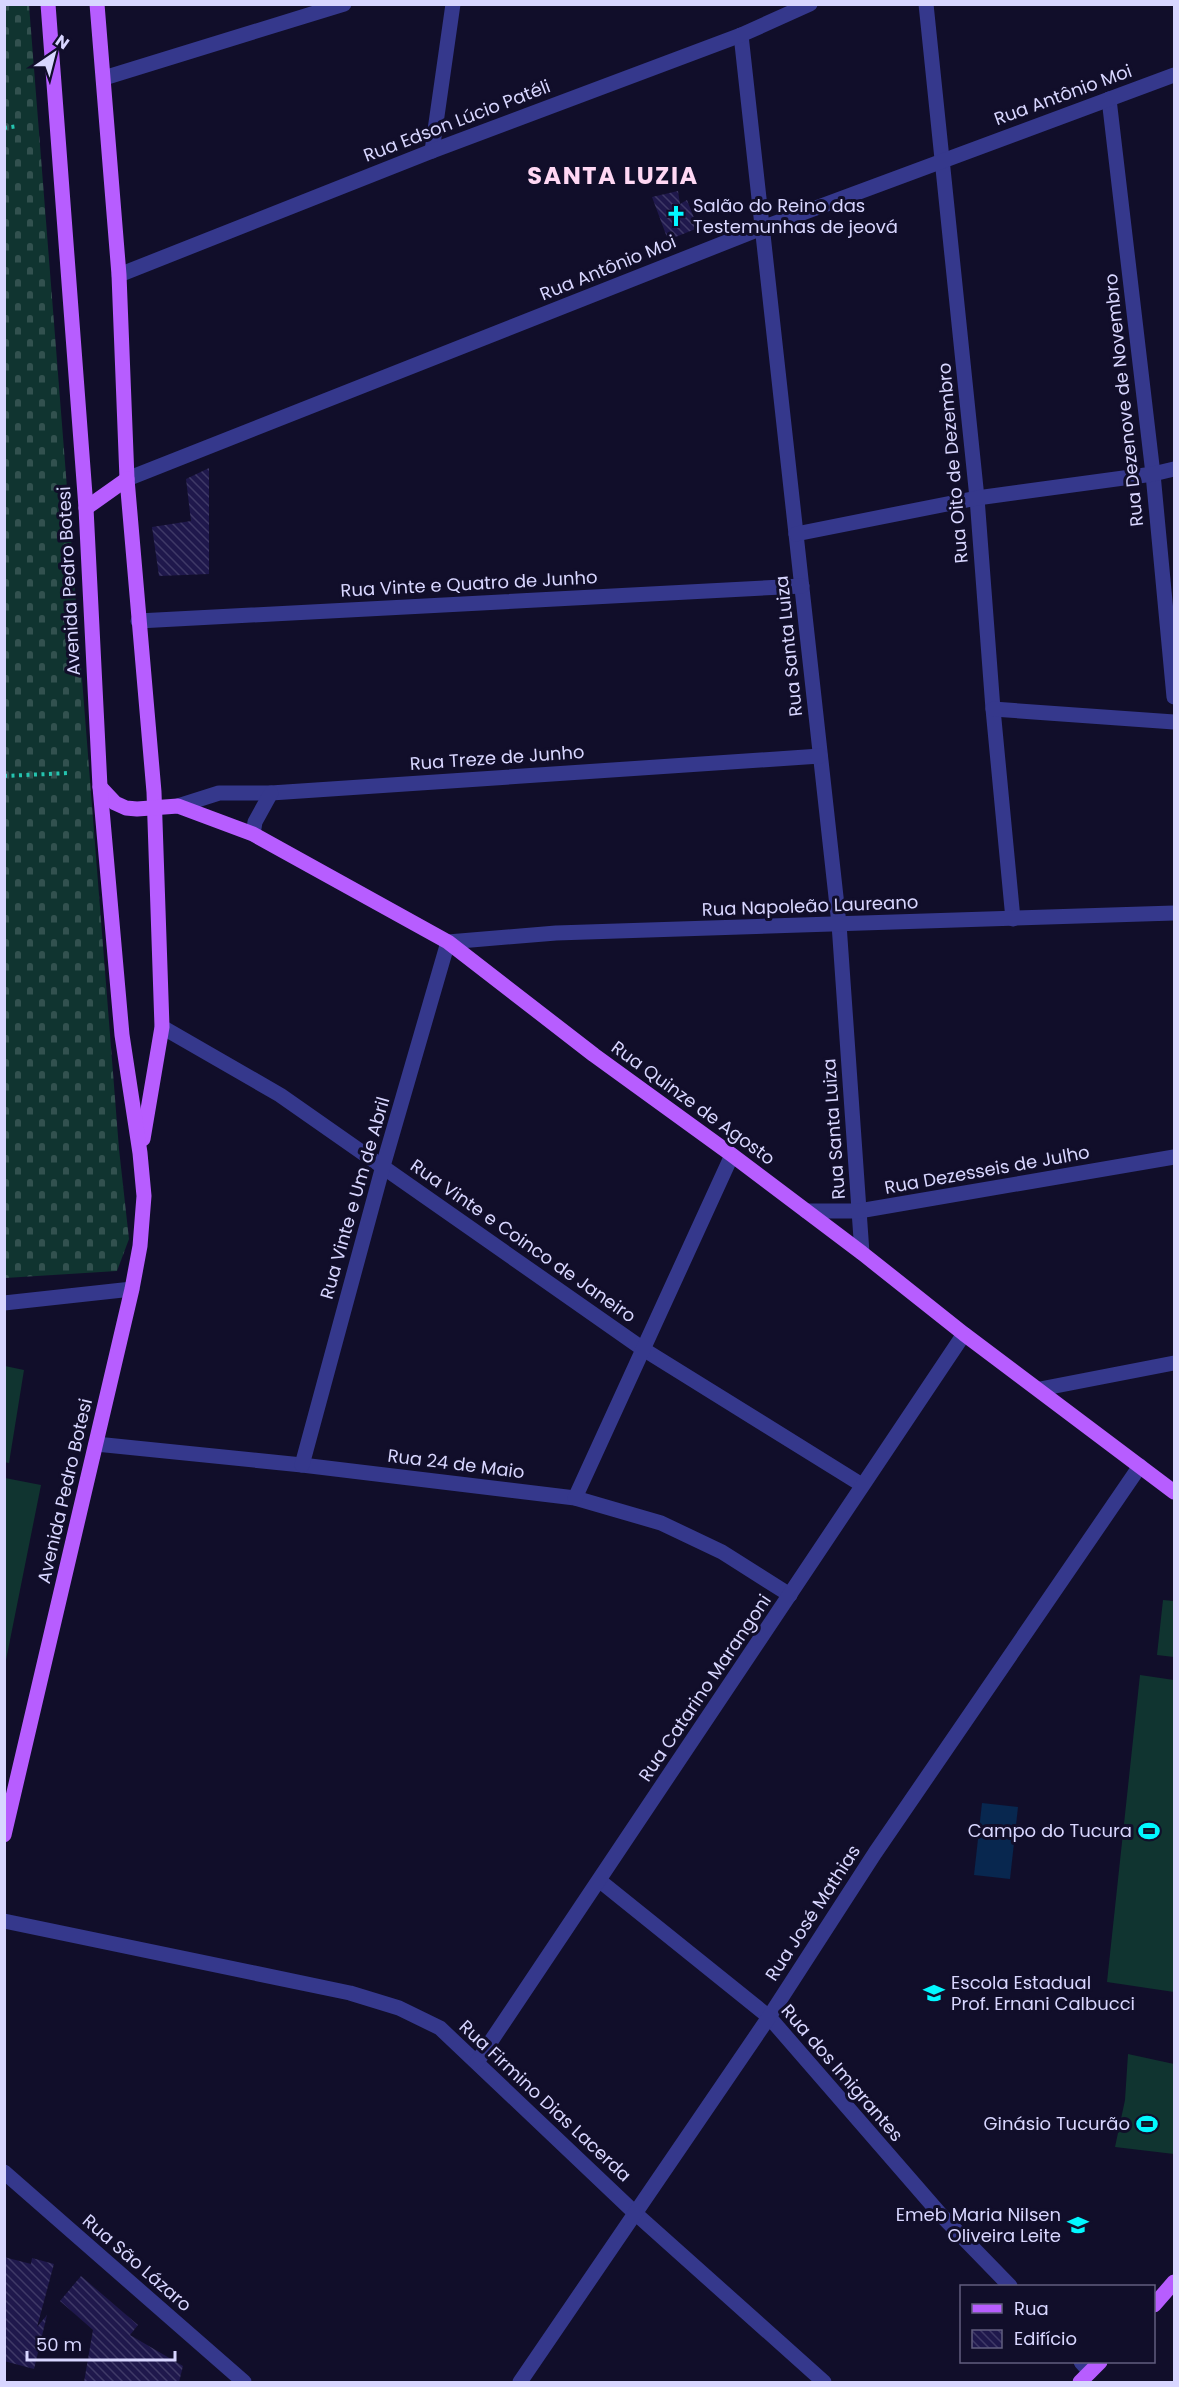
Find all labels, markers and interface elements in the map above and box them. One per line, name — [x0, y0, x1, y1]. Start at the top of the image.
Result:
north arrow — [24, 24, 84, 84]
text: N — [51, 29, 74, 55]
street label: Rua Antônio Moi — [990, 58, 1135, 131]
street label: Rua Edson Lúcio Patéli — [360, 73, 554, 168]
district label: SANTA LUZIA — [527, 159, 699, 192]
place label: Salão do Reino das Testemunhas de jeová — [693, 193, 898, 239]
church icon: Salão do Reino das Testemunhas de jeová — [664, 204, 688, 228]
street label: Rua Antônio Moi — [536, 229, 680, 306]
street label: Rua Dezenove de Novembro — [1098, 272, 1149, 528]
street label: Rua Oito de Dezembro — [931, 362, 974, 564]
street label: Avenida Pedro Botesi — [51, 486, 86, 676]
street label: Rua Vinte e Quatro de Junho — [340, 564, 598, 603]
street label: Rua Santa Luiza — [769, 574, 808, 718]
street label: Rua Treze de Junho — [409, 739, 585, 776]
street label: Rua Napoleão Laureano — [701, 889, 919, 922]
street label: Rua Quinze de Agosto — [606, 1035, 780, 1171]
street label: Rua Santa Luiza — [816, 1058, 851, 1200]
street label: Rua Vinte e Um de Abril — [314, 1094, 395, 1302]
street label: Rua Dezesseis de Julho — [882, 1139, 1091, 1200]
street label: Rua Vinte e Coinco de Janeiro — [406, 1153, 641, 1328]
street label: Avenida Pedro Botesi — [31, 1396, 98, 1586]
street label: Rua 24 de Maio — [386, 1443, 526, 1484]
street label: Rua Catarino Marangoni — [632, 1589, 777, 1786]
place label: Campo do Tucura — [968, 1818, 1132, 1843]
sports icon: Campo do Tucura — [1137, 1819, 1161, 1843]
street label: Rua José Mathias — [759, 1840, 866, 1986]
place label: Escola Estadual Prof. Ernani Calbucci — [951, 1970, 1135, 2016]
school or university icon: Escola Estadual Prof. Ernani Calbucci — [922, 1981, 946, 2005]
street label: Rua dos Imigrantes — [776, 1999, 909, 2147]
street label: Rua Firmino Dias Lacerda — [454, 2014, 637, 2187]
place label: Ginásio Tucurão — [984, 2111, 1130, 2136]
sports icon: Ginásio Tucurão — [1135, 2112, 1159, 2136]
place label: Emeb Maria Nilsen Oliveira Leite — [896, 2202, 1061, 2248]
street label: Rua São Lázaro — [77, 2208, 197, 2317]
school or university icon: Emeb Maria Nilsen Oliveira Leite — [1066, 2213, 1090, 2237]
legend — [960, 2285, 1155, 2363]
text: Rua — [1014, 2296, 1049, 2321]
scale bar — [27, 2324, 176, 2362]
text: Edifício — [1014, 2326, 1077, 2351]
text: 50 m — [36, 2332, 82, 2357]

